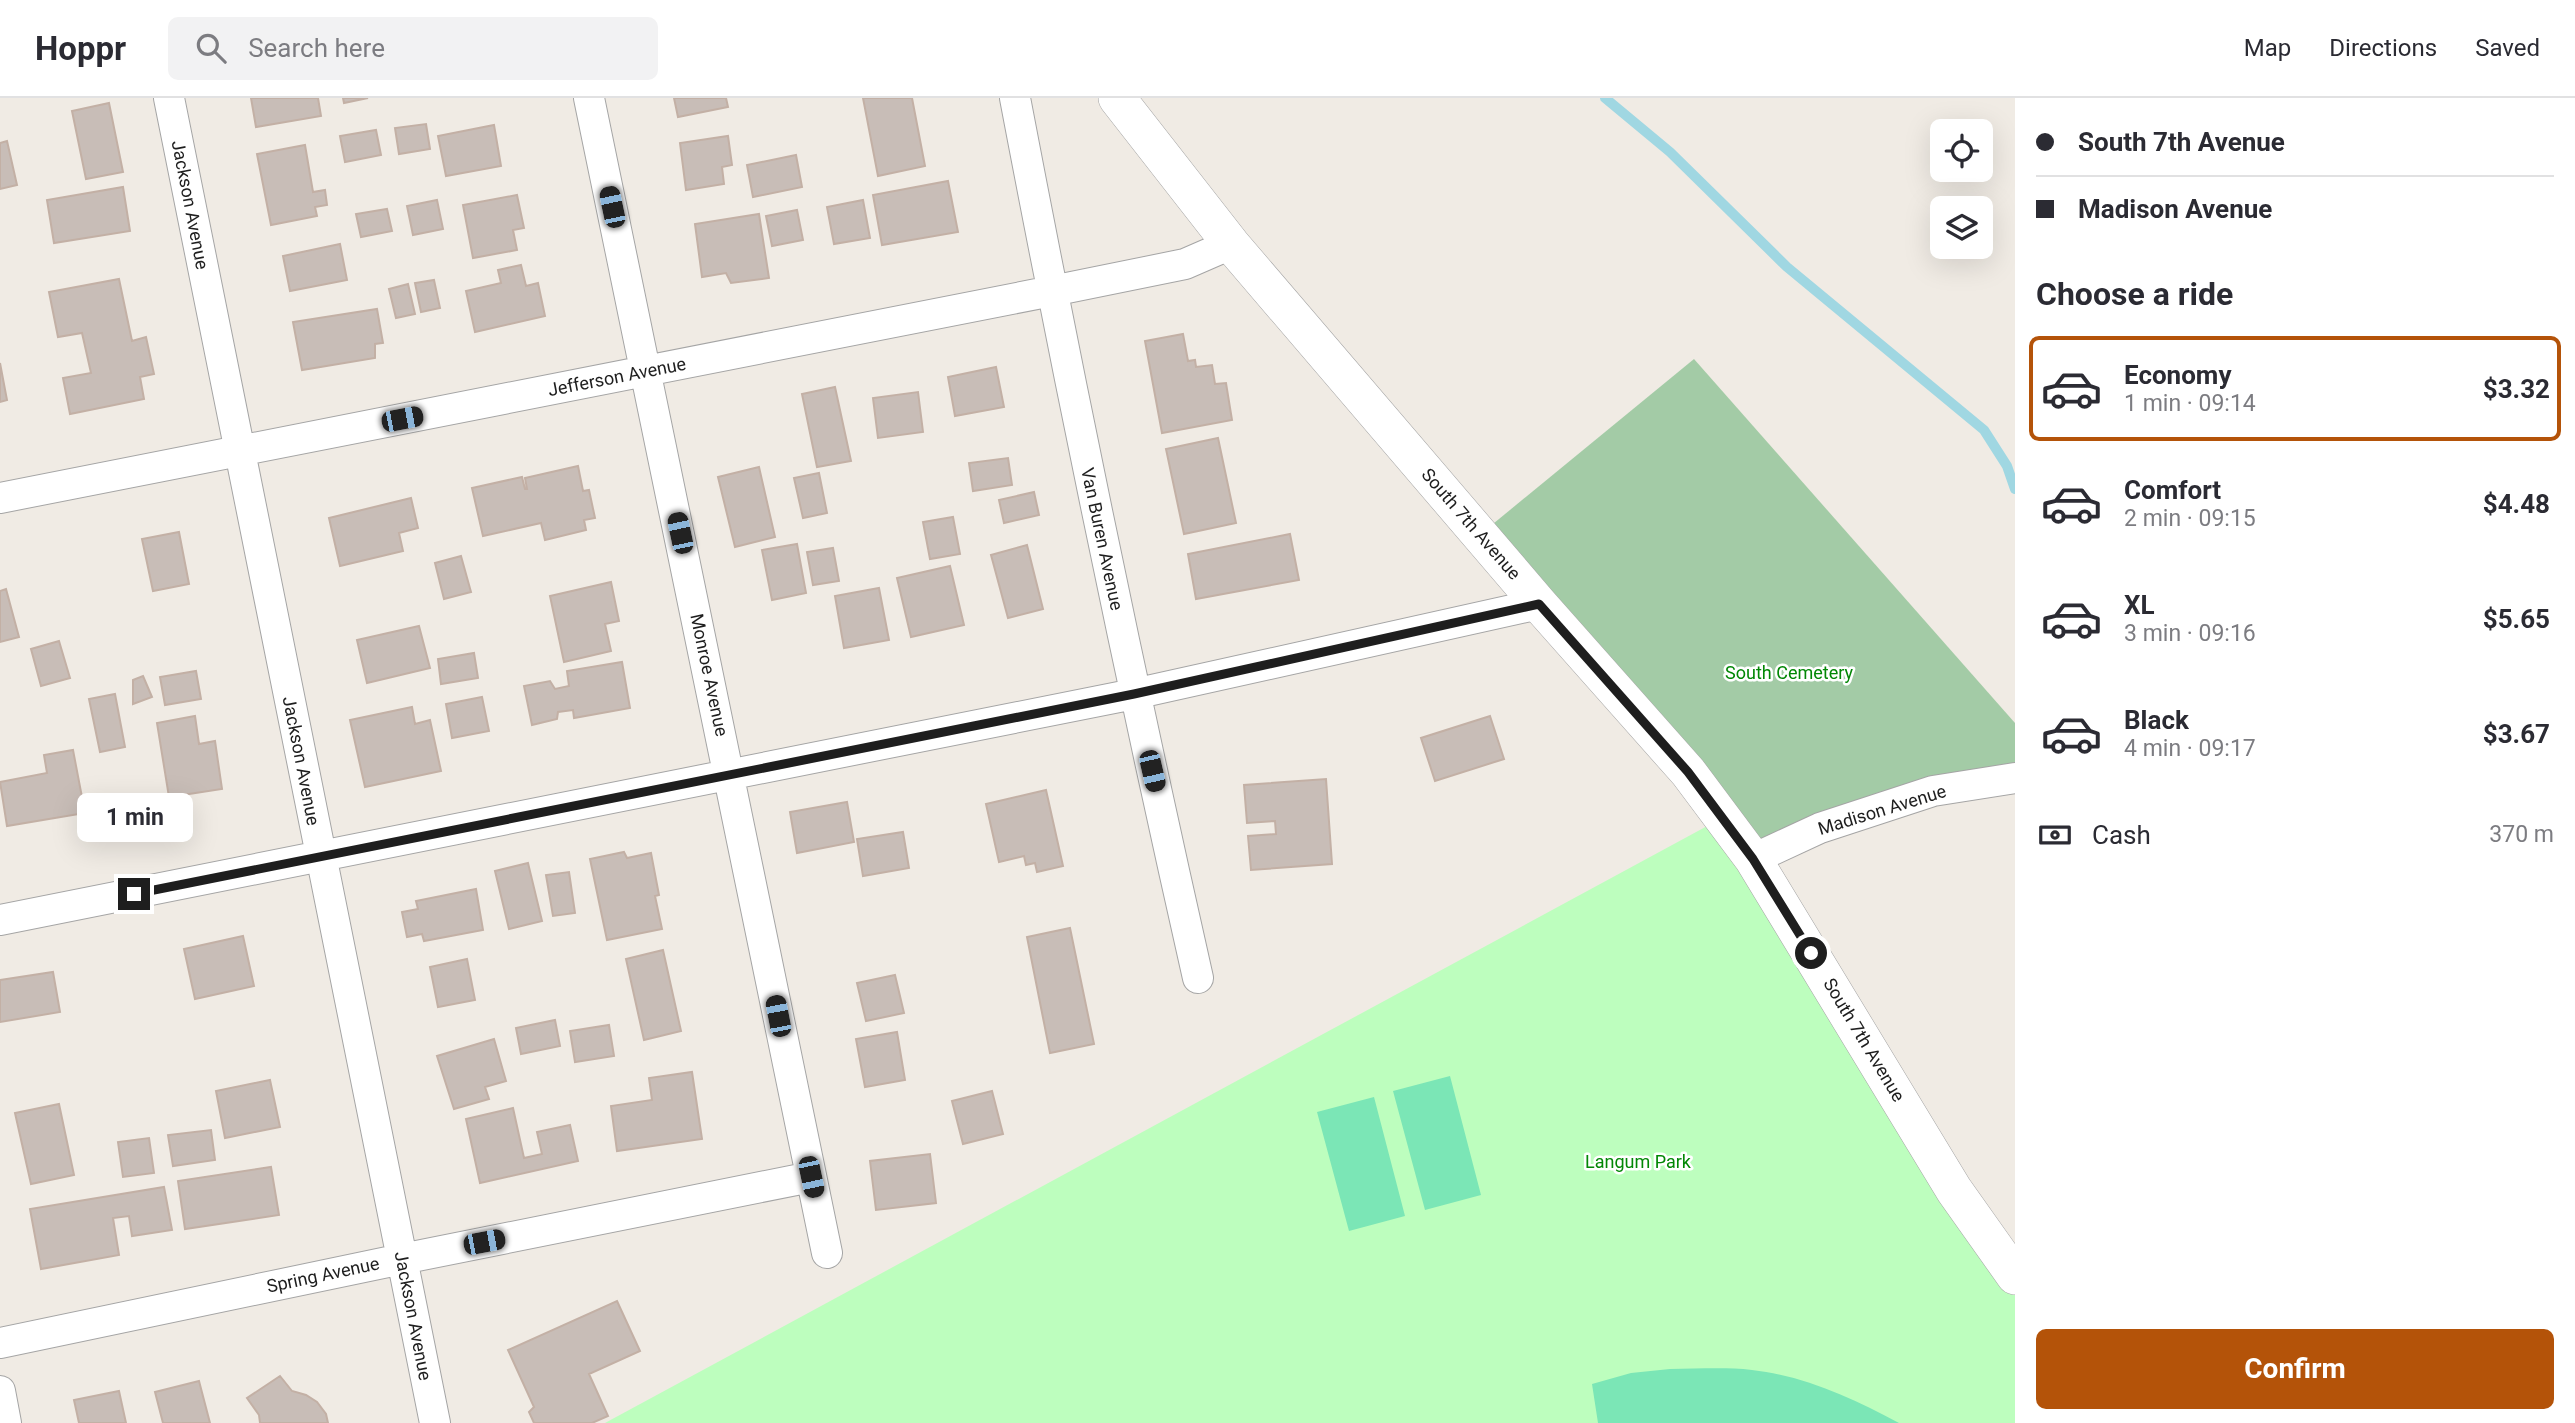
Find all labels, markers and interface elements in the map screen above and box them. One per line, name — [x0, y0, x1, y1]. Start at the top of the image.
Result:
search box — [168, 17, 658, 80]
text: Hoppr — [35, 29, 126, 68]
icon: search — [192, 29, 230, 67]
text: Search here — [248, 33, 385, 63]
text: Map — [2244, 34, 2291, 62]
text: Directions — [2329, 34, 2437, 62]
text: Saved — [2475, 34, 2540, 62]
map controls — [1930, 119, 1993, 259]
button: locate — [1930, 119, 1993, 182]
text: South 7th Avenue — [2078, 127, 2285, 157]
street label: Jackson Avenue — [168, 139, 213, 271]
car — [598, 184, 627, 230]
text: Madison Avenue — [2078, 194, 2272, 224]
button: layers — [1930, 196, 1993, 259]
text: Choose a ride — [2036, 275, 2233, 313]
street label: Jefferson Avenue — [546, 353, 688, 400]
icon: car — [2040, 357, 2103, 420]
text: Economy — [2124, 360, 2231, 390]
text: $3.32 — [2483, 374, 2550, 404]
text: 1 min · 09:14 — [2124, 390, 2256, 417]
car — [380, 405, 425, 433]
street label: South 7th Avenue — [1417, 464, 1525, 584]
street label: Van Buren Avenue — [1077, 466, 1128, 612]
icon: car — [2040, 472, 2103, 535]
text: Comfort — [2124, 475, 2221, 505]
text: $4.48 — [2483, 489, 2550, 519]
text: 2 min · 09:15 — [2124, 505, 2256, 532]
car — [666, 510, 695, 556]
icon: car — [2040, 587, 2103, 650]
text: XL — [2124, 590, 2155, 620]
text: $5.65 — [2483, 604, 2550, 634]
street label: Monroe Avenue — [686, 612, 733, 738]
text: 3 min · 09:16 — [2124, 620, 2256, 647]
park label: South Cemetery — [1725, 662, 1853, 683]
street label: Jackson Avenue — [279, 695, 324, 827]
icon: car — [2040, 702, 2103, 765]
text: Black — [2124, 705, 2189, 735]
text: $3.67 — [2483, 719, 2550, 749]
text: 4 min · 09:17 — [2124, 735, 2256, 762]
car — [1138, 748, 1167, 794]
street label: Madison Avenue — [1815, 780, 1948, 839]
callout: 1 min — [76, 792, 192, 842]
text: 1 min — [106, 804, 164, 831]
icon: cash — [2036, 816, 2074, 854]
text: Cash — [2092, 820, 2151, 850]
text: 370 m — [2489, 821, 2554, 848]
route end — [118, 878, 150, 910]
route start — [1795, 937, 1827, 969]
street label: South 7th Avenue — [1819, 974, 1910, 1105]
car — [764, 993, 793, 1039]
park label: Langum Park — [1585, 1151, 1692, 1172]
car — [797, 1154, 826, 1200]
car — [462, 1228, 507, 1256]
street label: Jackson Avenue — [391, 1250, 436, 1382]
street label: Spring Avenue — [265, 1252, 381, 1297]
button: Confirm — [2036, 1329, 2554, 1409]

